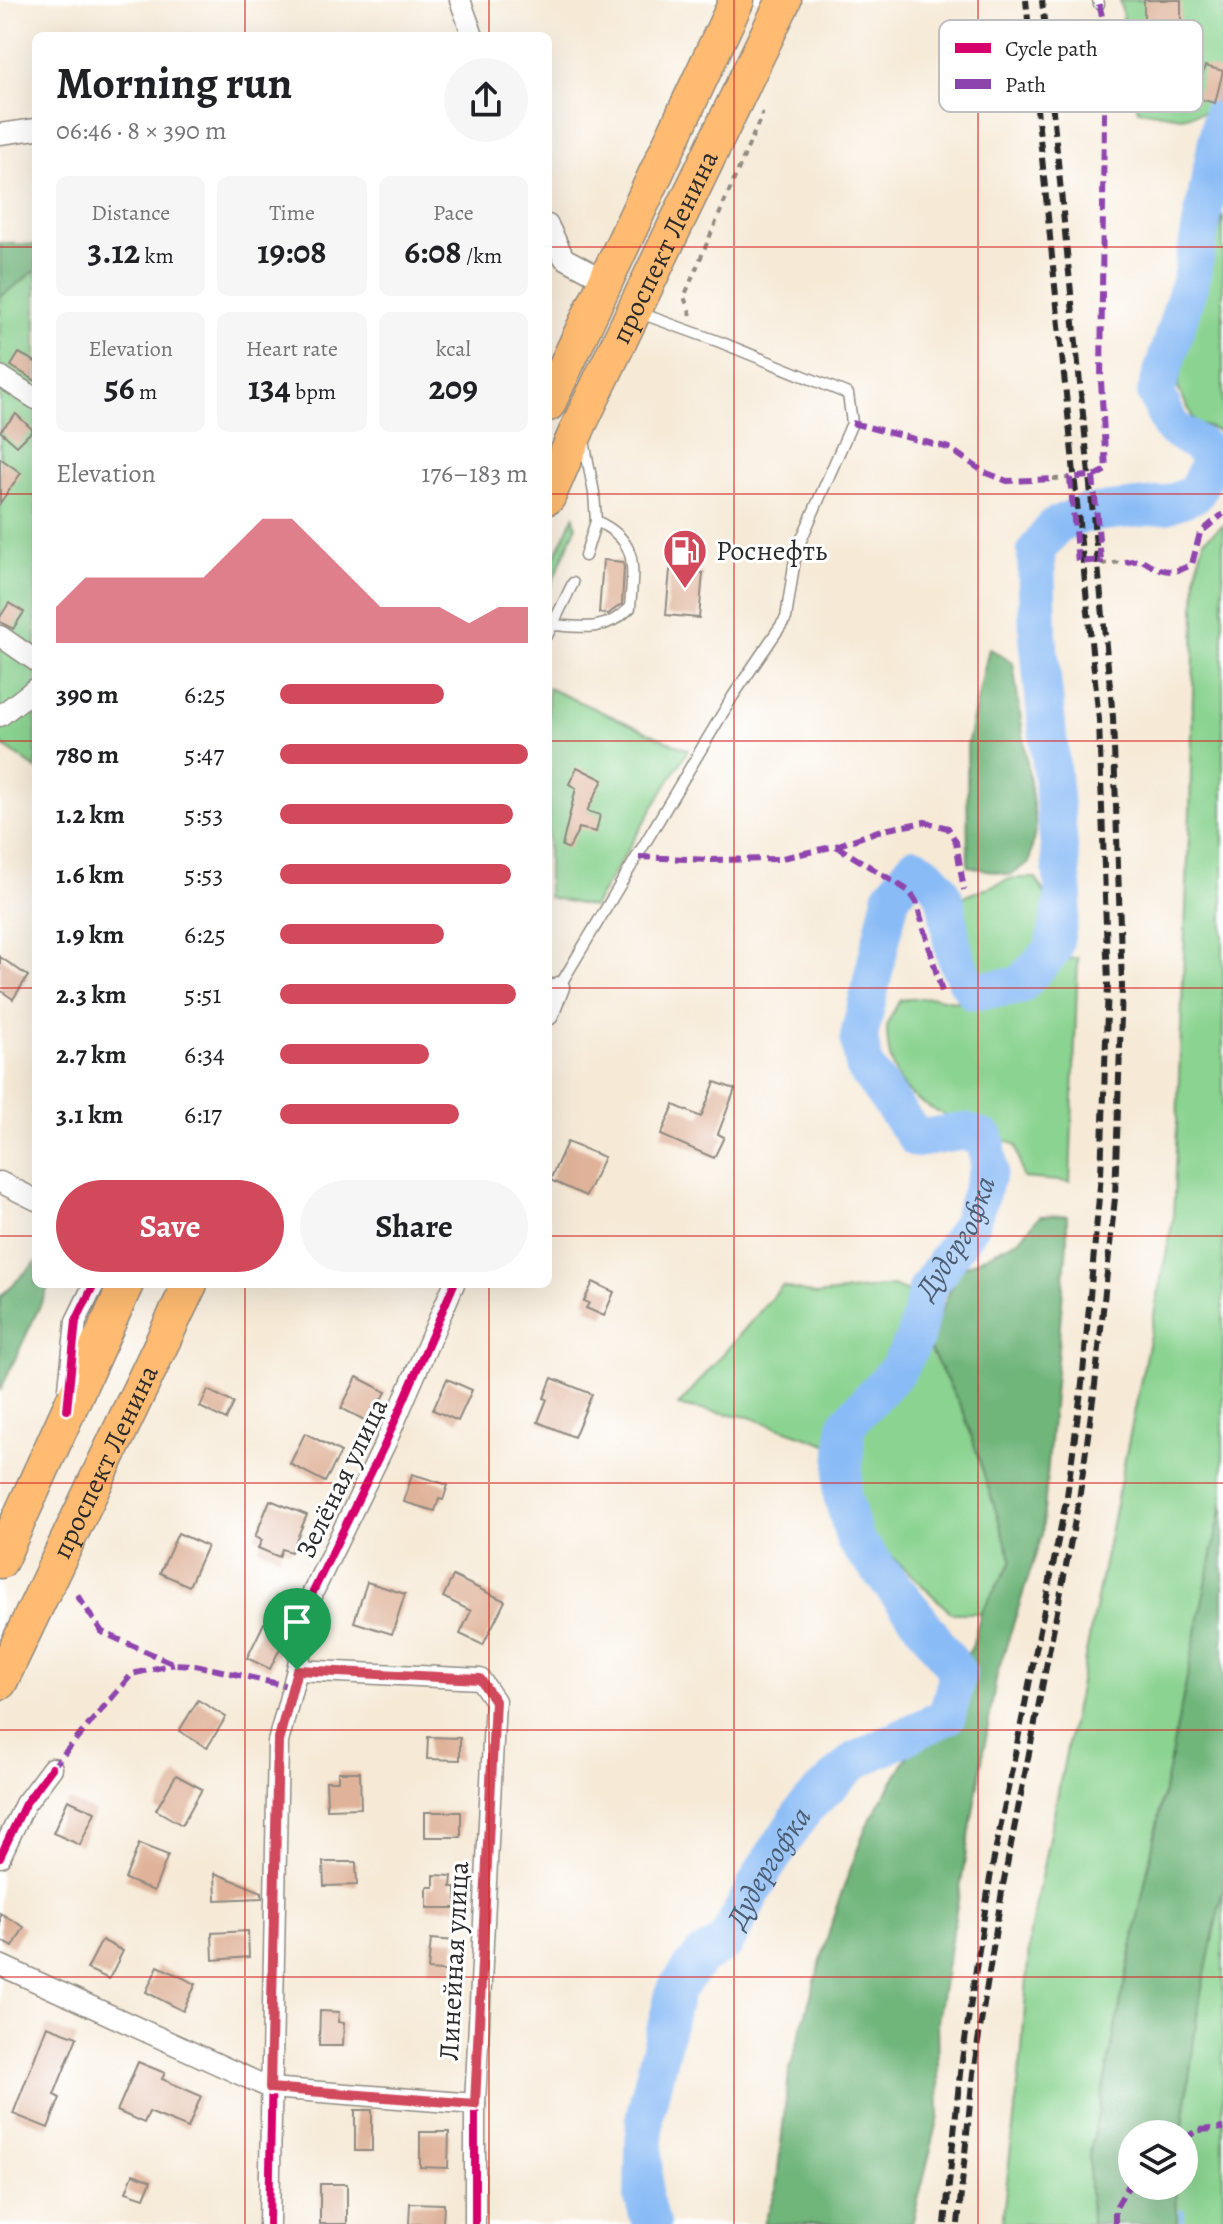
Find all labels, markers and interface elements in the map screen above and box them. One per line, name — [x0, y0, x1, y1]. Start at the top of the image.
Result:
legend — [939, 20, 1203, 112]
text: Cycle path — [1005, 34, 1098, 64]
text: Morning run — [56, 53, 292, 113]
button: share — [444, 58, 528, 142]
text: Path — [1005, 70, 1046, 100]
text: 06:46 · 8 × 390 m — [56, 113, 227, 148]
street label: проспект Ленина — [602, 144, 728, 350]
text: Distance — [91, 198, 170, 228]
text: Time — [269, 198, 315, 228]
text: Pace — [433, 198, 474, 228]
text: 3.12 — [88, 228, 140, 275]
text: 19:08 — [257, 228, 327, 275]
text: 6:08 — [404, 228, 462, 275]
text: km — [140, 241, 174, 271]
text: /km — [462, 241, 502, 271]
text: Elevation — [88, 334, 173, 364]
text: Heart rate — [246, 334, 338, 364]
text: kcal — [436, 334, 471, 364]
text: 56 — [104, 364, 135, 411]
text: 134 — [248, 364, 291, 411]
text: 209 — [429, 364, 478, 411]
text: m — [135, 377, 157, 407]
text: bpm — [291, 377, 336, 407]
text: Elevation — [56, 456, 156, 491]
text: 176–183 m — [421, 456, 528, 491]
fuel station icon: Роснефть — [661, 527, 709, 590]
place label: Роснефть — [716, 532, 827, 570]
text: 390 m — [56, 677, 119, 712]
text: 6:25 — [184, 677, 226, 712]
text: 780 m — [56, 737, 119, 772]
text: 5:47 — [184, 737, 224, 772]
text: 1.2 km — [56, 797, 125, 832]
text: 5:53 — [184, 797, 223, 832]
text: 1.6 km — [56, 857, 124, 892]
text: 5:53 — [184, 857, 223, 892]
text: 1.9 km — [56, 917, 124, 952]
text: 6:25 — [184, 917, 226, 952]
text: 2.3 km — [56, 977, 127, 1012]
text: 5:51 — [184, 977, 221, 1012]
text: 2.7 km — [56, 1037, 127, 1072]
text: 6:34 — [184, 1037, 225, 1072]
text: 3.1 km — [56, 1097, 123, 1132]
text: 6:17 — [184, 1097, 222, 1132]
water label: Дудергофка — [905, 1171, 1005, 1308]
button: Save — [56, 1180, 284, 1272]
button: Share — [300, 1180, 528, 1272]
street label: проспект Ленина — [43, 1359, 168, 1565]
street label: Зелёная улица — [287, 1392, 397, 1564]
pin — [263, 1588, 331, 1670]
icon: arrive — [275, 1600, 319, 1644]
water label: Дудергофка — [716, 1799, 821, 1937]
street label: Линейная улица — [430, 1860, 478, 2062]
map controls — [1118, 2120, 1198, 2200]
button: layers — [1118, 2120, 1198, 2200]

